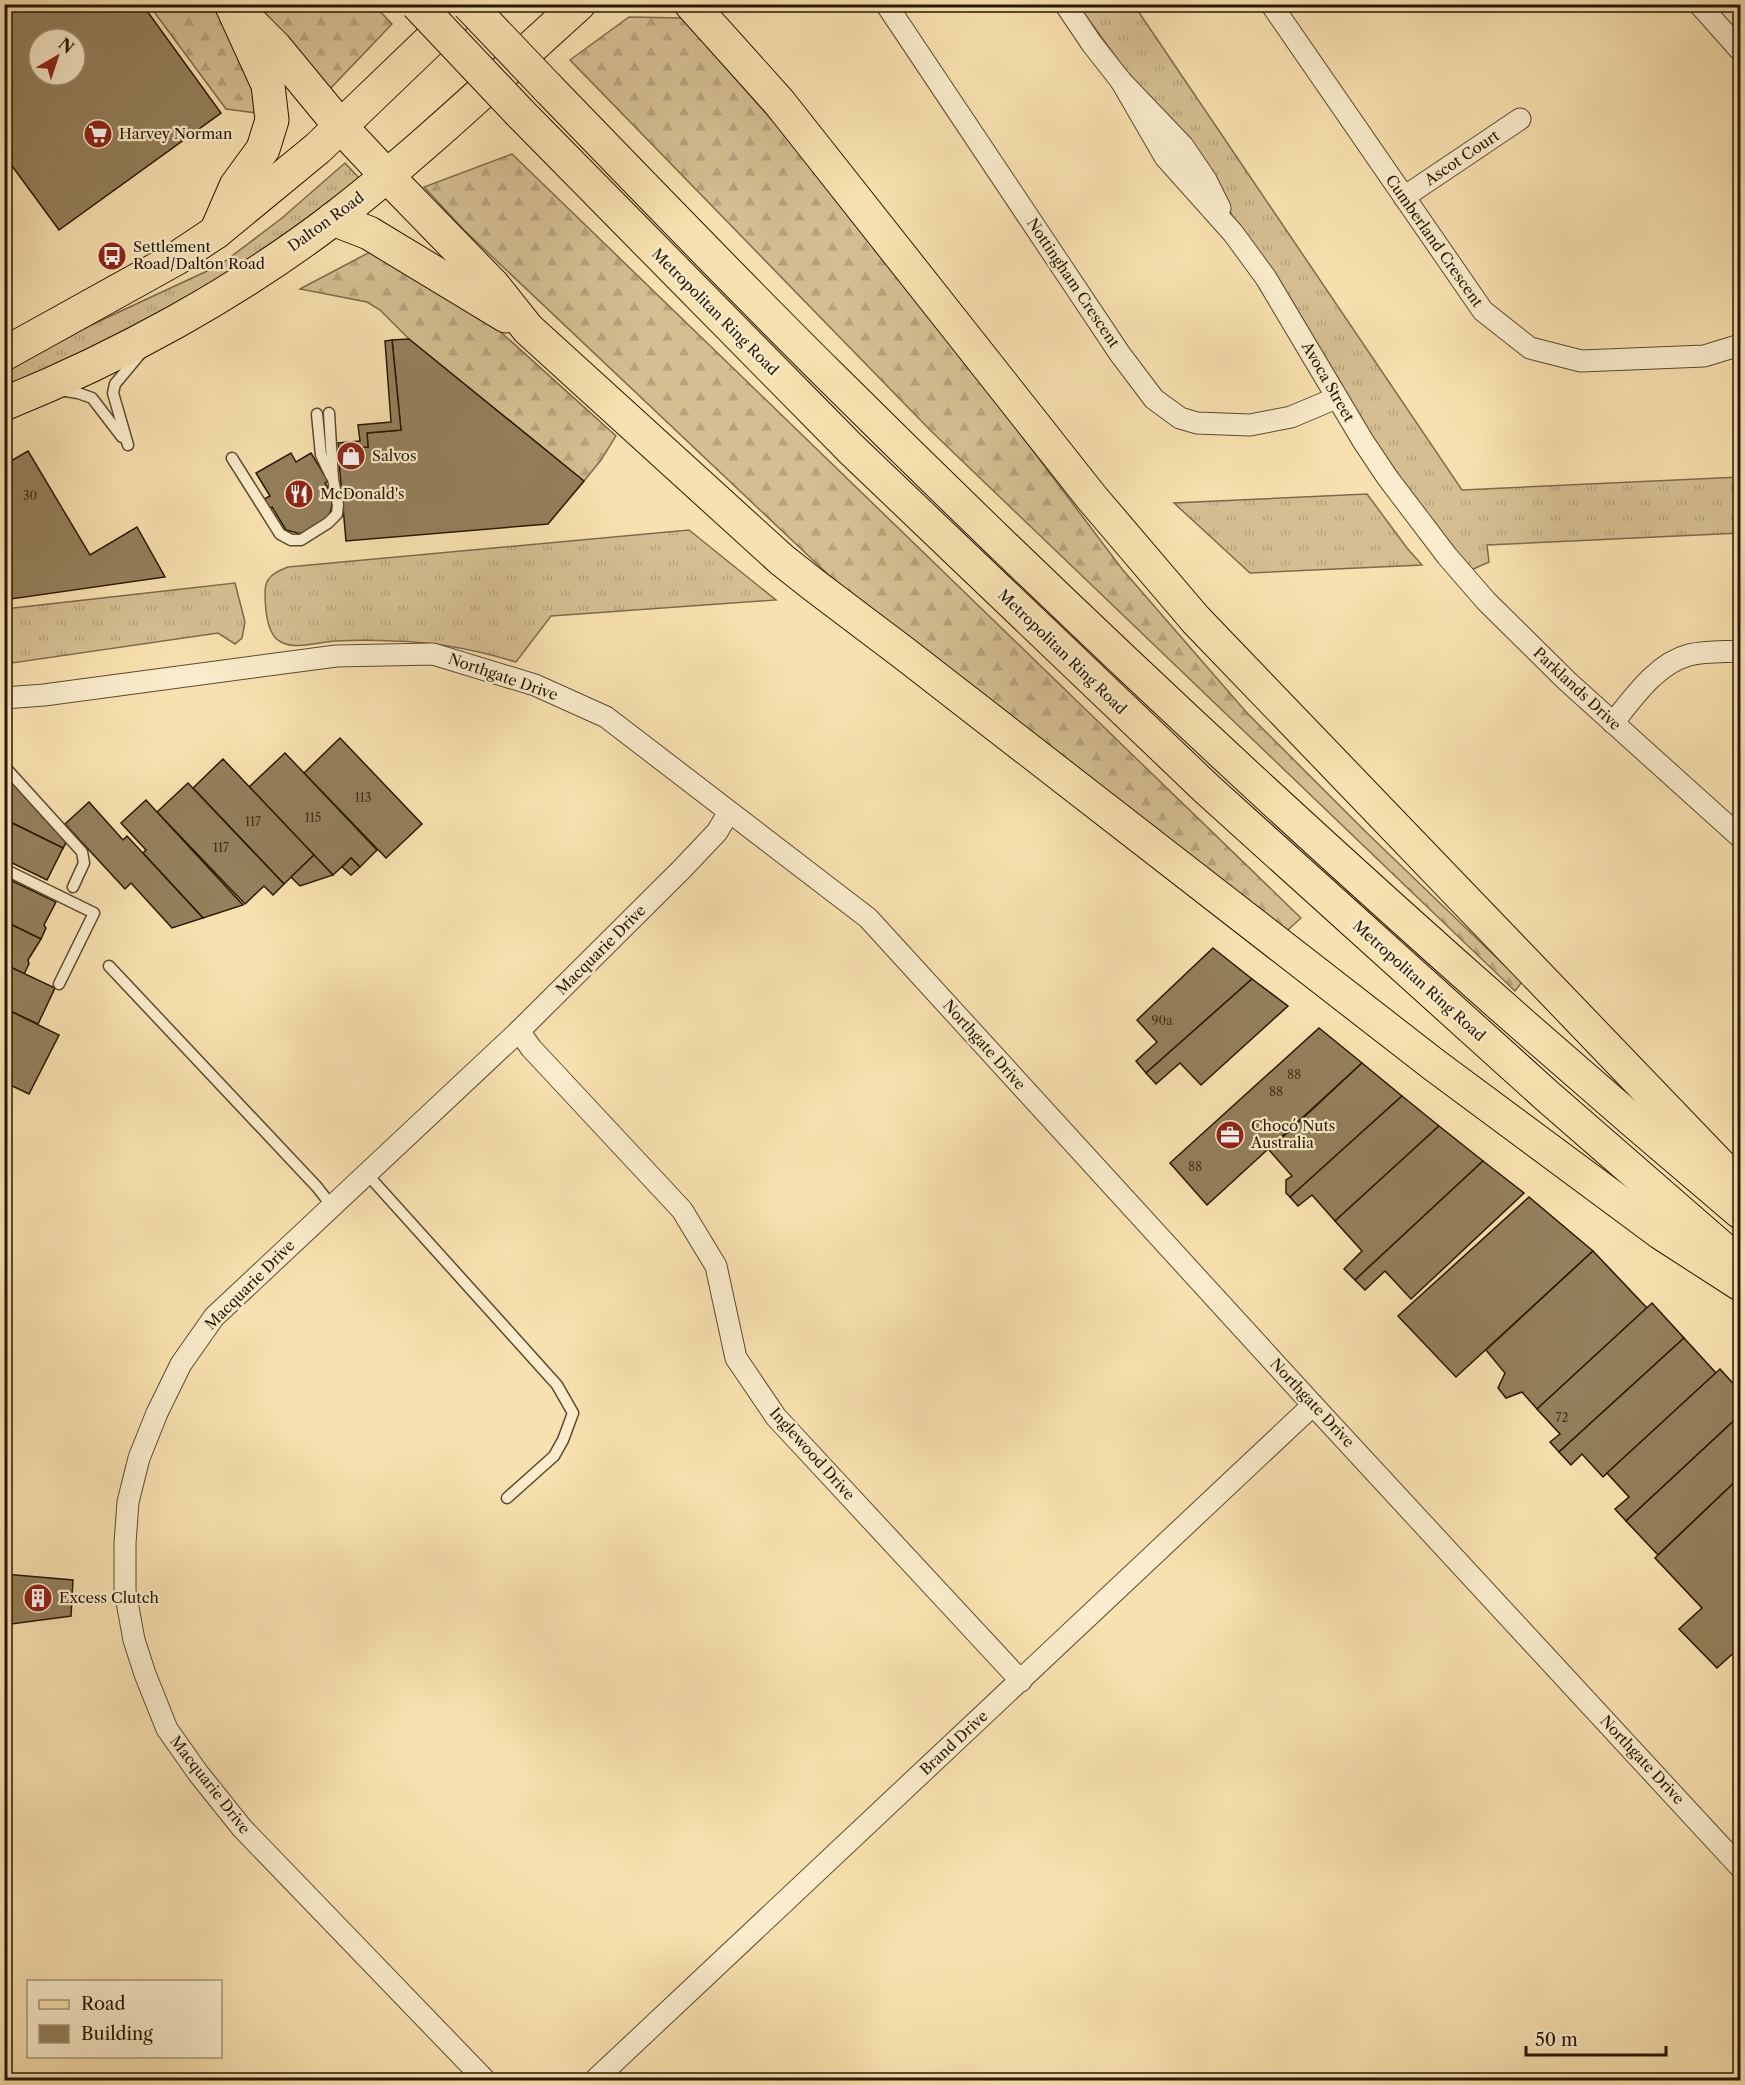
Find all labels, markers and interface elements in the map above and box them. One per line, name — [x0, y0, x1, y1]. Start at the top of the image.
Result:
north arrow — [27, 27, 87, 87]
text: N — [55, 33, 78, 58]
supermarket icon: Harvey Norman — [82, 118, 114, 150]
place label: Harvey Norman — [119, 124, 233, 143]
street label: Ascot Court — [1420, 125, 1503, 190]
street label: Cumberland Crescent — [1382, 171, 1488, 311]
street label: Dalton Road — [284, 188, 367, 256]
street label: Nottingham Crescent — [1023, 214, 1124, 352]
place label: Settlement Road/Dalton Road — [133, 237, 265, 273]
bus stop icon: Settlement Road/Dalton Road — [96, 240, 128, 272]
street label: Metropolitan Ring Road — [648, 244, 783, 379]
street label: Avoca Street — [1297, 338, 1359, 426]
shop icon: Salvos — [335, 440, 367, 472]
place label: Salvos — [372, 446, 417, 465]
restaurant icon: McDonald's — [283, 478, 315, 510]
place label: McDonald's — [320, 484, 405, 503]
house number: 30 — [23, 488, 37, 503]
street label: Metropolitan Ring Road — [994, 585, 1131, 718]
street label: Parklands Drive — [1530, 643, 1625, 734]
street label: Northgate Drive — [446, 649, 560, 704]
house number: 113 — [355, 790, 371, 805]
house number: 115 — [305, 810, 321, 825]
house number: 117 — [245, 814, 261, 829]
house number: 117 — [213, 840, 229, 855]
street label: Macquarie Drive — [552, 901, 650, 999]
street label: Metropolitan Ring Road — [1349, 916, 1490, 1045]
street label: Northgate Drive — [939, 996, 1030, 1094]
house number: 90a — [1152, 1013, 1173, 1028]
house number: 88 — [1287, 1067, 1301, 1082]
house number: 88 — [1269, 1084, 1283, 1099]
place label: Chocó Nuts Australia — [1250, 1116, 1335, 1152]
office icon: Chocó Nuts Australia — [1214, 1119, 1246, 1151]
house number: 88 — [1188, 1159, 1202, 1174]
street label: Macquarie Drive — [201, 1236, 299, 1334]
street label: Northgate Drive — [1266, 1354, 1358, 1451]
street label: Inglewood Drive — [766, 1403, 859, 1504]
house number: 72 — [1556, 1410, 1569, 1425]
building icon: Excess Clutch — [22, 1582, 54, 1614]
place label: Excess Clutch — [59, 1588, 160, 1607]
street label: Brand Drive — [916, 1706, 992, 1779]
street label: Northgate Drive — [1596, 1711, 1688, 1808]
street label: Macquarie Drive — [166, 1732, 255, 1838]
legend — [27, 1980, 222, 2058]
text: Road — [81, 1993, 126, 2015]
scale bar — [1526, 2019, 1666, 2057]
text: Building — [81, 2023, 153, 2045]
text: 50 m — [1535, 2029, 1578, 2051]

